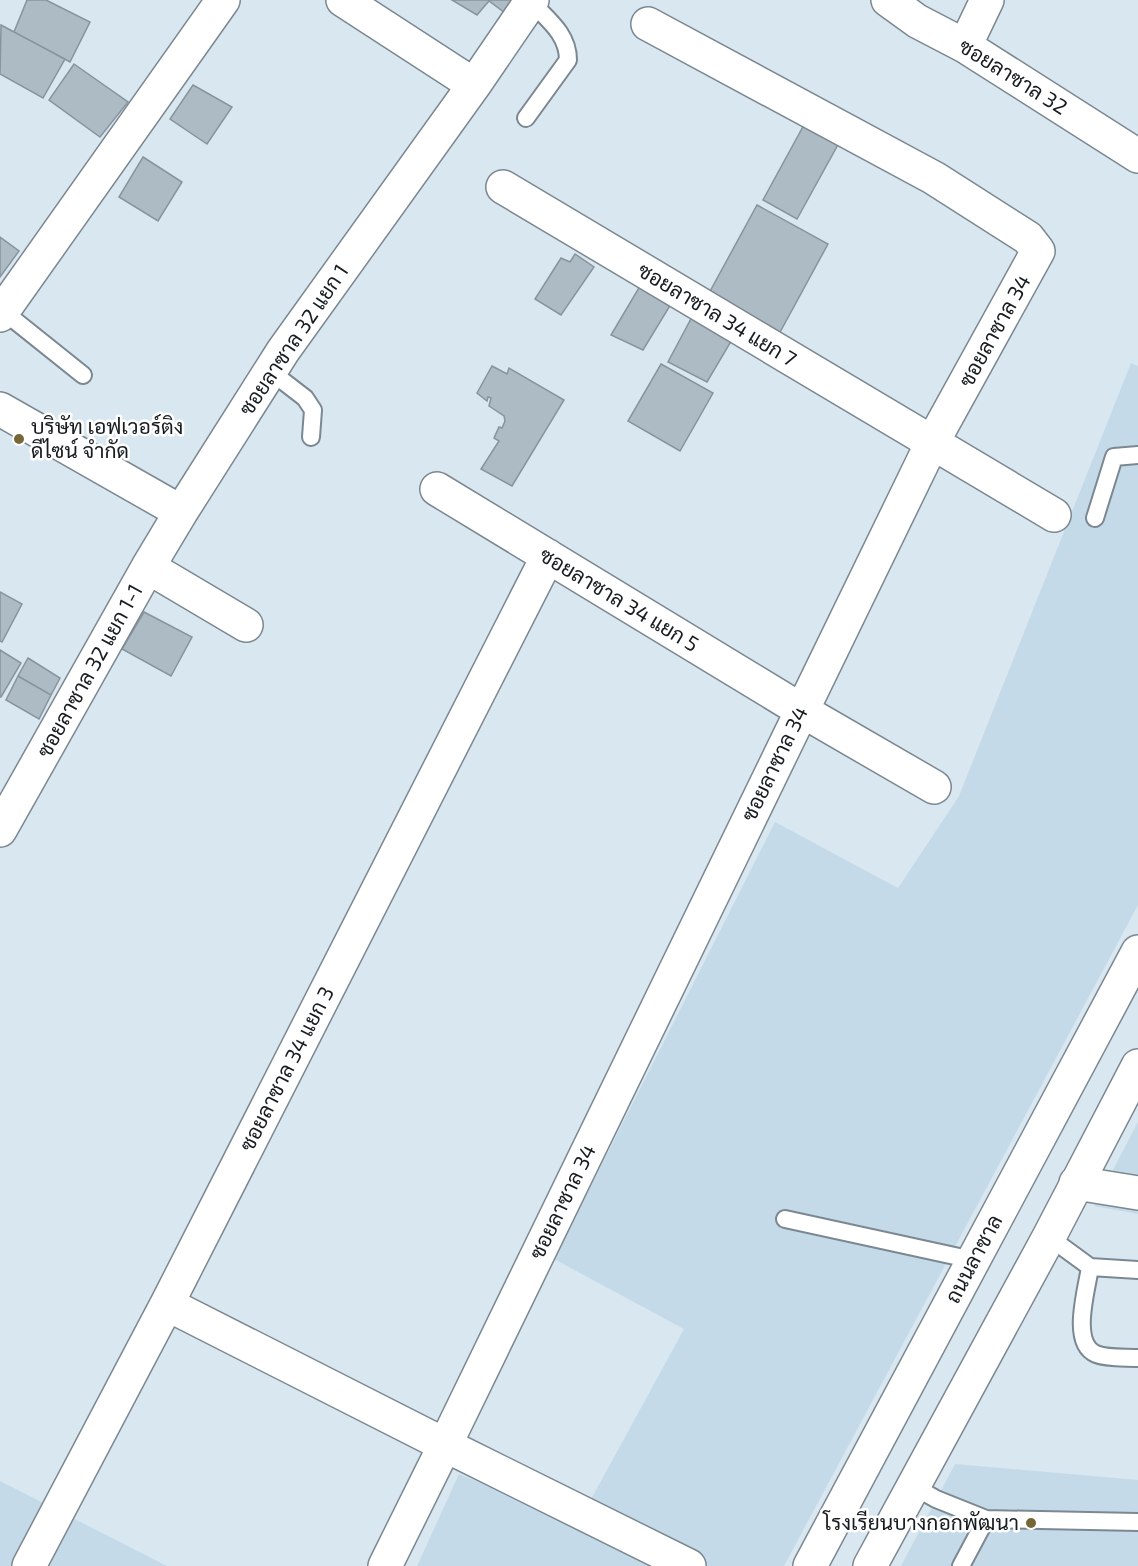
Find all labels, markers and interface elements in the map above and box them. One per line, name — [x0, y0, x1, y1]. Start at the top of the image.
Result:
street label: ซอยลาซาล 32 — [955, 33, 1073, 119]
street label: ซอยลาซาล 34 แยก 7 — [634, 256, 802, 371]
street label: ซอยลาซาล 32 แยก 1 — [233, 259, 353, 420]
street label: ซอยลาซาล 34 — [953, 270, 1035, 391]
place label: บริษัท เอฟเวอร์ติง ดีไซน์ จำกัด — [31, 413, 183, 462]
marker: บริษัท เอฟเวอร์ติง ดีไซน์ จำกัด — [12, 432, 26, 446]
street label: ซอยลาซาล 34 แยก 5 — [536, 541, 704, 656]
street label: ซอยลาซาล 32 แยก 1-1 — [31, 579, 147, 761]
street label: ซอยลาซาล 34 — [735, 702, 812, 825]
street label: ซอยลาซาล 34 แยก 3 — [233, 982, 338, 1155]
street label: ซอยลาซาล 34 — [523, 1140, 600, 1263]
street label: ถนนลาซาล — [939, 1210, 1006, 1307]
place label: โรงเรียนบางกอกพัฒนา — [822, 1509, 1019, 1534]
marker: โรงเรียนบางกอกพัฒนา — [1024, 1516, 1038, 1530]

